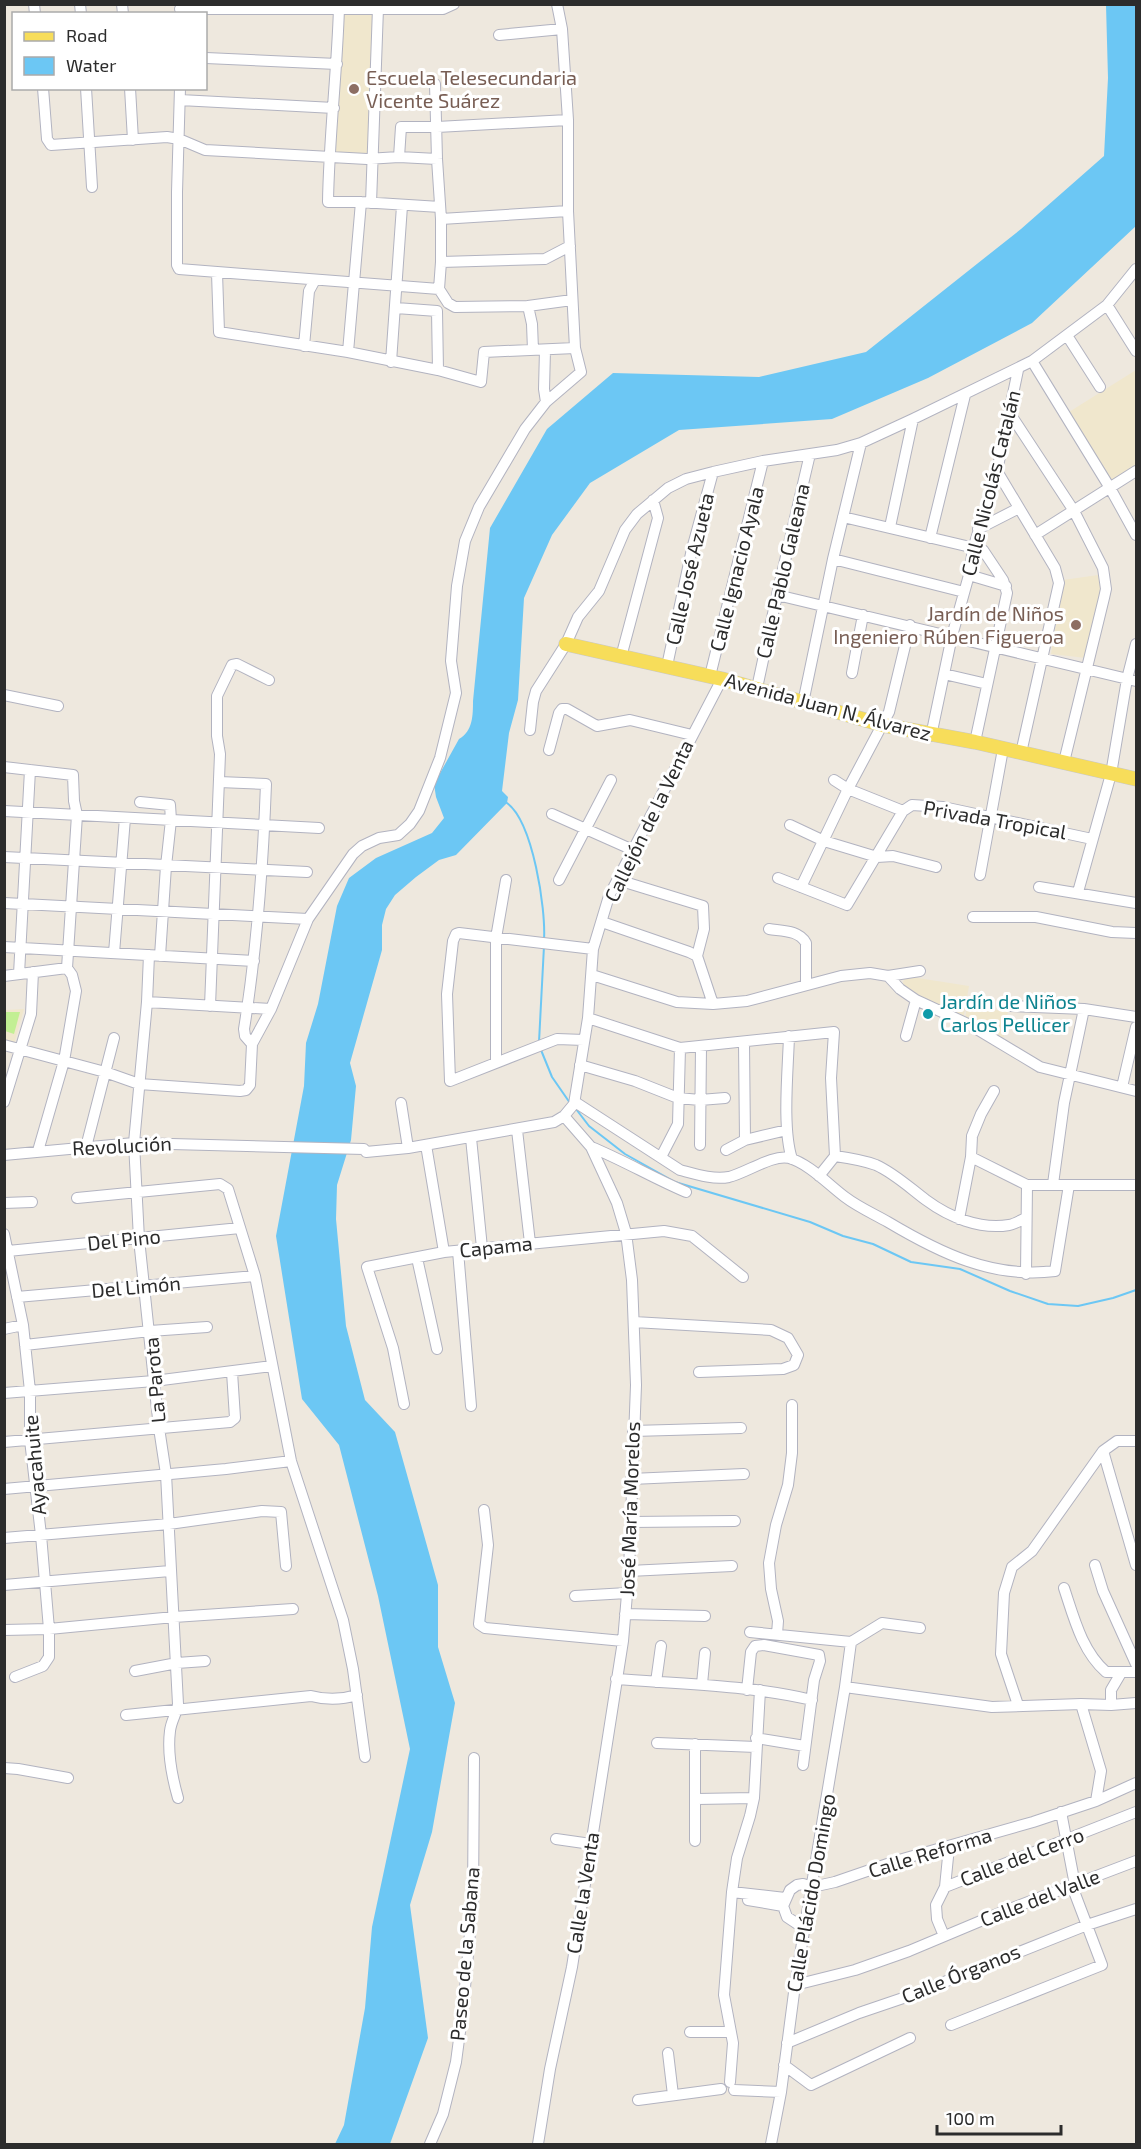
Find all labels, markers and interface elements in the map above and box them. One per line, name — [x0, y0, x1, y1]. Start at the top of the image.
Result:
legend — [12, 12, 207, 90]
text: Road — [66, 24, 107, 46]
text: Water — [66, 54, 116, 76]
place label: Escuela Telesecundaria Vicente Suárez — [366, 65, 577, 112]
marker: Escuela Telesecundaria Vicente Suárez — [347, 82, 361, 96]
street label: Calle Nicolás Catalán — [955, 387, 1025, 578]
street label: Calle Pablo Galeana — [750, 481, 814, 661]
street label: Calle Ignacio Ayala — [704, 484, 768, 654]
street label: Calle José Azueta — [660, 490, 718, 647]
place label: Jardín de Niños Ingeniero Rúben Figueroa — [833, 601, 1064, 648]
marker: Jardín de Niños Ingeniero Rúben Figueroa — [1069, 618, 1083, 632]
street label: Avenida Juan N. Álvarez — [723, 667, 934, 745]
street label: Callejón de la Venta — [598, 736, 698, 906]
street label: Privada Tropical — [922, 795, 1069, 843]
place label: Jardín de Niños Carlos Pellicer — [940, 989, 1077, 1036]
marker: Jardín de Niños Carlos Pellicer — [921, 1007, 935, 1021]
street label: Revolución — [71, 1130, 172, 1160]
street label: Del Pino — [86, 1223, 162, 1255]
street label: Capama — [458, 1230, 534, 1262]
street label: Del Limón — [90, 1270, 182, 1302]
street label: La Parota — [138, 1336, 170, 1424]
street label: Ayacahuite — [18, 1414, 50, 1516]
street label: José María Morelos — [614, 1421, 644, 1597]
street label: Calle Plácido Domingo — [781, 1792, 839, 1994]
street label: Calle del Cerro — [956, 1821, 1087, 1891]
street label: Calle Reforma — [865, 1822, 994, 1882]
street label: Calle la Venta — [561, 1830, 603, 1955]
street label: Calle del Valle — [976, 1863, 1103, 1931]
street label: Paseo de la Sabana — [444, 1866, 484, 2042]
street label: Calle Órganos — [898, 1938, 1024, 2008]
scale bar — [937, 2098, 1062, 2136]
text: 100 m — [946, 2107, 995, 2129]

